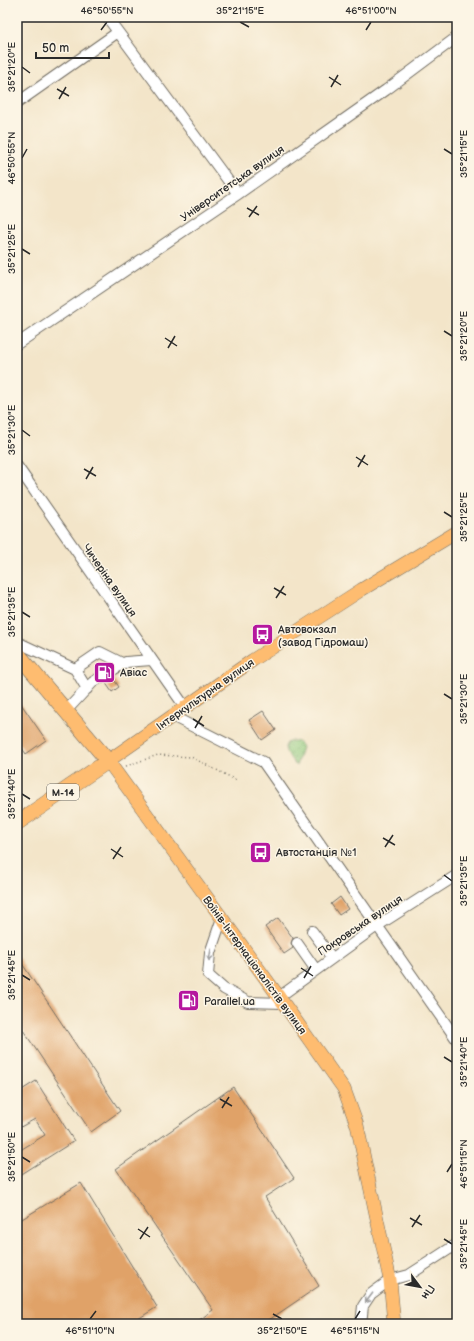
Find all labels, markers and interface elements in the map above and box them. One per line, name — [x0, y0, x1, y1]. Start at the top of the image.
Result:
text: 46°50'55"N — [80, 5, 134, 17]
text: 35°21'15"E — [216, 5, 264, 17]
text: 46°51'00"N — [345, 5, 397, 17]
scale bar — [36, 34, 109, 60]
text: 35°21'20"E — [6, 41, 18, 92]
text: 50 m — [42, 41, 69, 56]
text: 35°21'15"E — [458, 130, 470, 178]
text: 46°50'55"N — [6, 131, 18, 185]
street label: Університетська вулиця — [178, 143, 287, 224]
text: 35°21'25"E — [6, 224, 18, 274]
text: 35°21'20"E — [458, 310, 470, 361]
text: 35°21'30"E — [6, 404, 18, 455]
text: 35°21'25"E — [458, 492, 470, 542]
street label: Чичеріна вулиця — [80, 541, 139, 619]
text: 35°21'35"E — [6, 586, 18, 637]
bus stop icon: Автовокзал (завод Гідромаш) — [250, 622, 276, 648]
place label: Автовокзал (завод Гідромаш) — [277, 623, 368, 649]
street label: Інтеркультурна вулиця — [154, 656, 257, 733]
fuel station icon: Авіас — [91, 659, 117, 685]
place label: Авіас — [119, 666, 148, 679]
text: 35°21'30"E — [458, 673, 470, 724]
text: 35°21'40"E — [6, 768, 18, 819]
road number: М-14 — [47, 784, 79, 800]
bus stop icon: Автостанція №1 — [247, 839, 273, 865]
place label: Автостанція №1 — [275, 846, 356, 859]
text: 35°21'35"E — [458, 855, 470, 906]
street label: Покровська вулиця — [315, 892, 405, 959]
street label: Воїнів-Інтернаціоналістів вулиця — [200, 894, 309, 1037]
one-way arrow — [206, 948, 214, 961]
text: 35°21'45"E — [6, 949, 18, 1000]
fuel station icon: Parallel.ua — [176, 988, 202, 1014]
place label: Parallel.ua — [204, 995, 255, 1008]
text: 35°21'40"E — [458, 1036, 470, 1087]
text: 35°21'50"E — [6, 1132, 18, 1182]
text: 46°51'15"N — [458, 1139, 470, 1189]
text: 35°21'45"E — [458, 1218, 470, 1269]
north arrow — [400, 1267, 440, 1307]
text: Пн — [419, 1282, 437, 1302]
one-way arrow — [364, 1292, 373, 1303]
text: 46°51'10"N — [65, 1325, 115, 1337]
text: 35°21'50"E — [257, 1325, 307, 1337]
text: 46°51'15"N — [330, 1325, 380, 1337]

